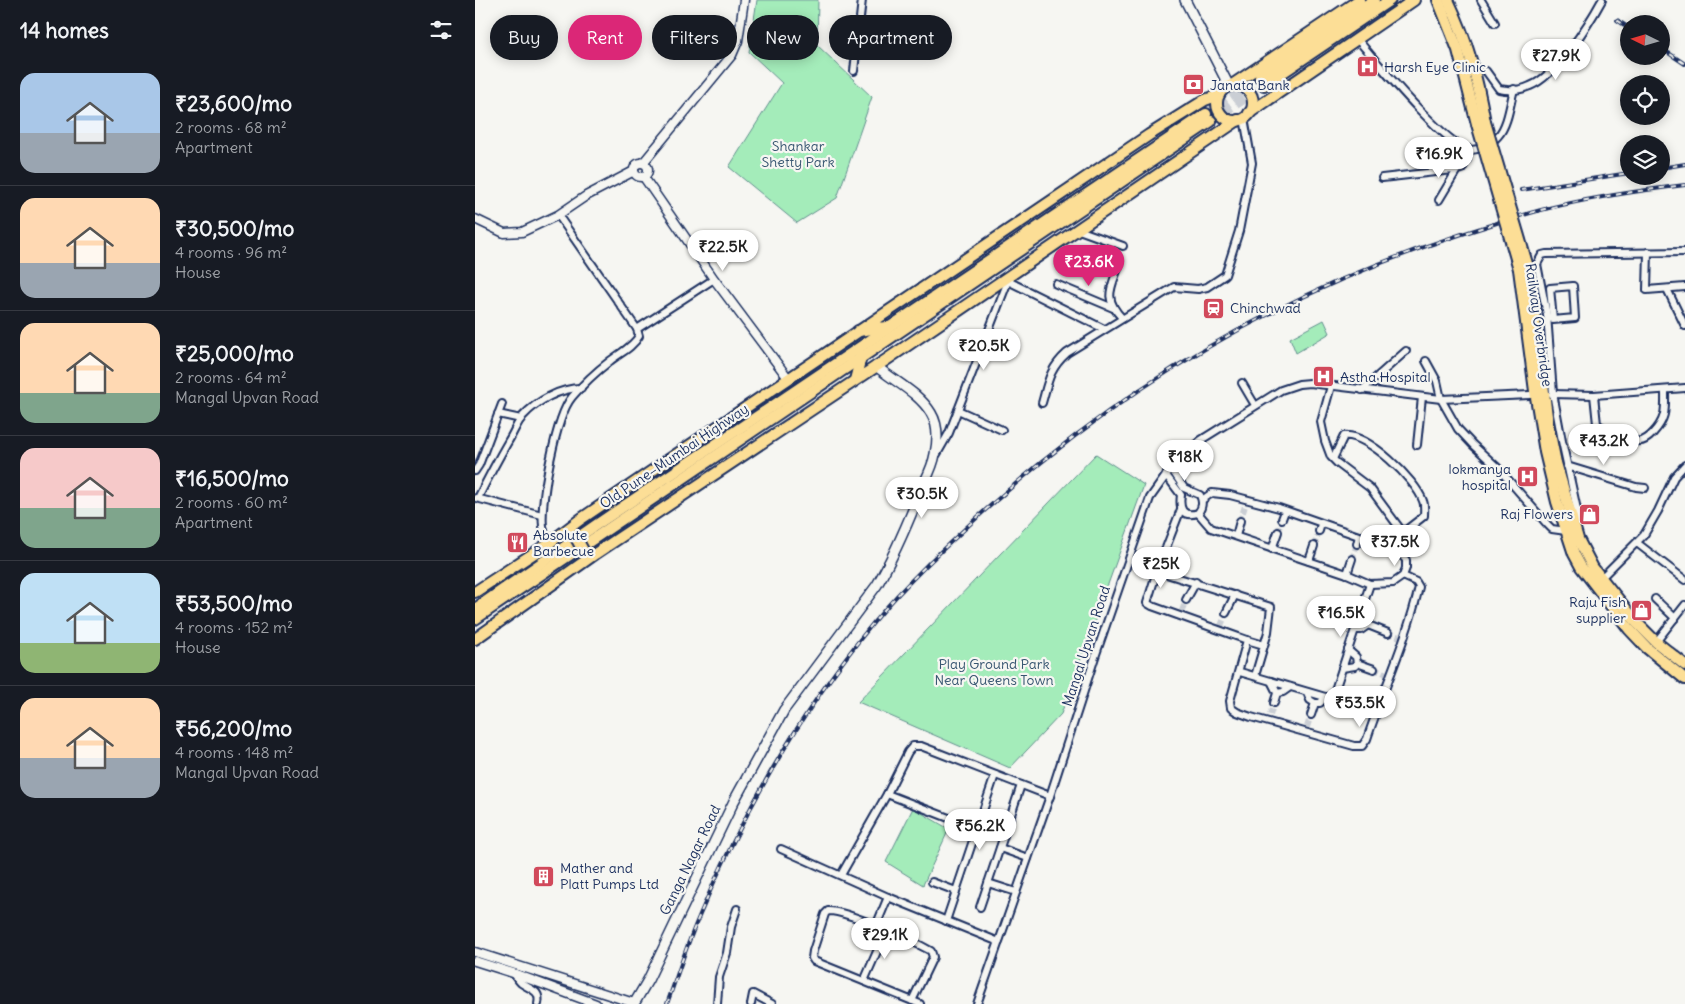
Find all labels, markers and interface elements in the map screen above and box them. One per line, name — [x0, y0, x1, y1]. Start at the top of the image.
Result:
chip: Buy — [490, 15, 558, 60]
chip: Rent — [568, 15, 642, 60]
chip: Filters — [652, 15, 737, 60]
chip: New — [747, 15, 819, 60]
chip: Apartment — [829, 15, 952, 60]
north arrow — [1620, 15, 1670, 65]
map controls — [1620, 15, 1670, 185]
icon: filters — [427, 16, 455, 44]
text: 14 homes — [20, 17, 109, 44]
pin: ₹27.9K — [1515, 38, 1597, 81]
text: ₹27.9K — [1532, 45, 1580, 65]
hospital icon: Harsh Eye Clinic — [1356, 55, 1380, 79]
place label: Harsh Eye Clinic — [1384, 58, 1486, 76]
bank icon: Janata Bank — [1182, 73, 1206, 97]
button: locate — [1620, 75, 1670, 125]
place label: Janata Bank — [1210, 76, 1290, 94]
text: ₹23,600/mo — [175, 90, 292, 117]
icon: home — [60, 93, 120, 153]
text: 2 rooms · 68 m² — [175, 117, 287, 137]
button: layers — [1620, 135, 1670, 185]
pin: ₹16.9K — [1398, 136, 1480, 179]
text: Apartment — [175, 137, 253, 157]
park label: Shankar Shetty Park — [761, 137, 835, 171]
text: ₹16.9K — [1415, 143, 1463, 163]
text: ₹30,500/mo — [175, 215, 294, 242]
icon: home — [60, 218, 120, 278]
pin: ₹22.5K — [682, 230, 764, 272]
text: ₹22.5K — [698, 236, 748, 256]
text: 4 rooms · 96 m² — [175, 242, 287, 262]
pin: ₹23.6K — [1048, 244, 1130, 287]
text: ₹23.6K — [1064, 251, 1114, 271]
text: House — [175, 262, 221, 282]
street label: Railway Overbridge — [1521, 262, 1557, 388]
station icon: Chinchwad — [1202, 296, 1226, 320]
place label: Chinchwad — [1230, 299, 1301, 317]
pin: ₹20.5K — [943, 328, 1025, 371]
text: ₹20.5K — [959, 335, 1009, 355]
text: ₹25,000/mo — [175, 340, 294, 367]
icon: home — [60, 343, 120, 403]
hospital icon: Astha Hospital — [1312, 365, 1336, 389]
text: 2 rooms · 64 m² — [175, 367, 287, 387]
place label: Astha Hospital — [1340, 368, 1431, 386]
text: Mangal Upvan Road — [175, 387, 319, 407]
street label: Old Pune–Mumbai Highway — [596, 399, 752, 513]
pin: ₹43.2K — [1563, 424, 1645, 466]
text: ₹43.2K — [1579, 430, 1629, 450]
pin: ₹18K — [1155, 440, 1215, 482]
text: ₹18K — [1168, 446, 1202, 466]
place label: lokmanya hospital — [1449, 460, 1511, 494]
text: ₹16,500/mo — [175, 465, 289, 492]
hospital icon: lokmanya hospital — [1515, 465, 1539, 489]
icon: home — [60, 468, 120, 528]
pin: ₹30.5K — [881, 476, 963, 519]
text: ₹30.5K — [896, 483, 948, 503]
text: 2 rooms · 60 m² — [175, 492, 288, 512]
shop icon: Raj Flowers — [1577, 502, 1601, 526]
place label: Raj Flowers — [1500, 505, 1573, 523]
text: Apartment — [175, 512, 253, 532]
pin: ₹37.5K — [1354, 524, 1436, 567]
place label: Absolute Barbecue — [533, 526, 594, 560]
restaurant icon: Absolute Barbecue — [505, 531, 529, 555]
text: ₹37.5K — [1371, 531, 1419, 551]
pin: ₹25K — [1131, 546, 1191, 589]
text: ₹25K — [1142, 553, 1180, 573]
street label: Mangal Upvan Road — [1058, 583, 1114, 709]
text: ₹53,500/mo — [175, 590, 292, 617]
icon: home — [60, 593, 120, 653]
place label: Raju Fish supplier — [1569, 593, 1626, 627]
pin: ₹16.5K — [1300, 596, 1382, 638]
shop icon: Raju Fish supplier — [1630, 598, 1654, 622]
text: ₹16.5K — [1317, 602, 1365, 622]
text: 4 rooms · 152 m² — [175, 617, 293, 637]
text: House — [175, 637, 221, 657]
park label: Play Ground Park Near Queens Town — [934, 655, 1054, 689]
pin: ₹53.5K — [1319, 686, 1401, 728]
text: ₹53.5K — [1335, 692, 1385, 712]
text: ₹56,200/mo — [175, 715, 292, 742]
icon: home — [60, 718, 120, 778]
text: 4 rooms · 148 m² — [175, 742, 294, 762]
text: Mangal Upvan Road — [175, 762, 319, 782]
street label: Ganga Nagar Road — [655, 802, 725, 918]
pin: ₹56.2K — [939, 808, 1021, 851]
text: ₹56.2K — [955, 815, 1005, 835]
place label: Mather and Platt Pumps Ltd — [560, 859, 659, 893]
building icon: Mather and Platt Pumps Ltd — [532, 864, 556, 888]
pin: ₹29.1K — [844, 918, 926, 960]
text: ₹29.1K — [862, 924, 908, 944]

